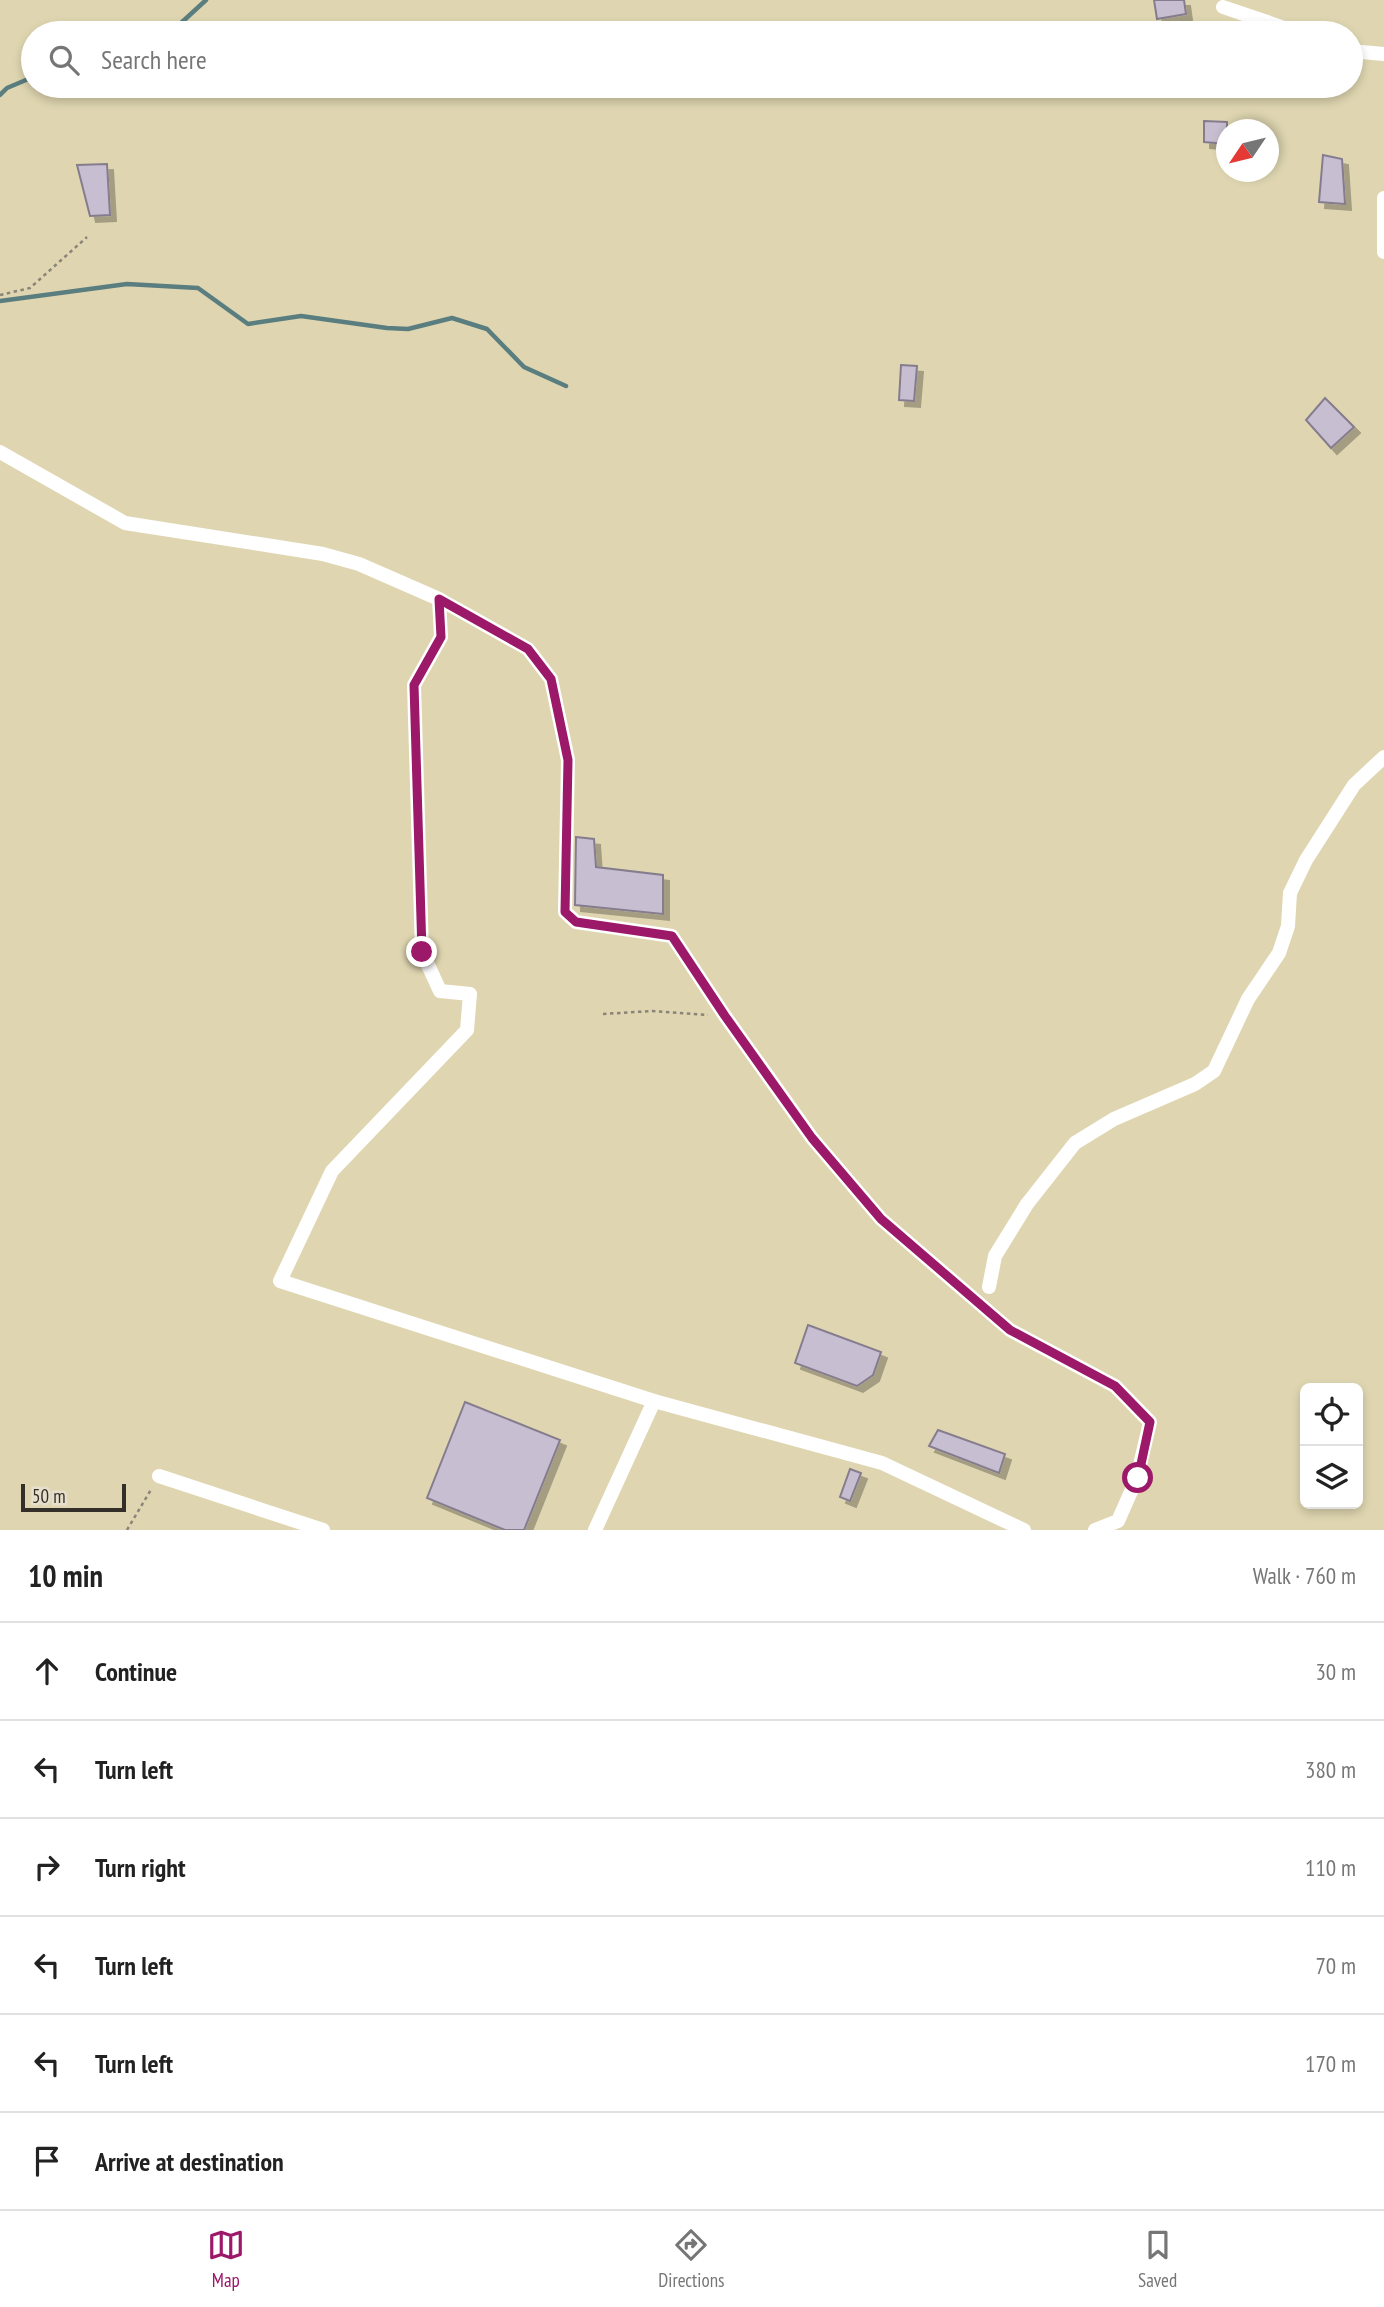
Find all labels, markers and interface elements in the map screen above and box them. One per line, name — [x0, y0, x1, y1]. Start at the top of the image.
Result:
search box — [21, 21, 1363, 98]
icon: search — [45, 41, 83, 79]
text: Search here — [101, 43, 207, 76]
north arrow — [1216, 119, 1279, 182]
route end — [406, 936, 437, 967]
map controls — [1300, 1383, 1363, 1509]
button: locate — [1300, 1383, 1363, 1446]
button: layers — [1300, 1446, 1363, 1509]
route start — [1122, 1462, 1153, 1493]
scale bar — [21, 1481, 126, 1513]
text: 50 m — [32, 1484, 66, 1508]
text: 10 min — [28, 1556, 103, 1595]
text: Walk · 760 m — [1253, 1561, 1356, 1590]
icon: ahead — [28, 1652, 66, 1690]
text: Continue — [95, 1655, 177, 1688]
text: 30 m — [1315, 1657, 1356, 1686]
icon: left — [28, 1750, 66, 1788]
text: Turn left — [95, 1753, 173, 1786]
text: 380 m — [1305, 1755, 1356, 1784]
icon: right — [28, 1848, 66, 1886]
text: Turn right — [95, 1851, 186, 1884]
text: 110 m — [1305, 1853, 1356, 1882]
icon: left — [28, 1946, 66, 1984]
text: Turn left — [95, 1949, 173, 1982]
text: 70 m — [1315, 1951, 1356, 1980]
icon: left — [28, 2044, 66, 2082]
text: Turn left — [95, 2047, 173, 2080]
text: 170 m — [1305, 2049, 1356, 2078]
icon: arrive — [28, 2142, 66, 2180]
text: Arrive at destination — [95, 2145, 284, 2178]
tab: Map — [207, 2226, 245, 2292]
tab: Directions — [658, 2226, 724, 2292]
tab: Saved — [1138, 2226, 1177, 2292]

